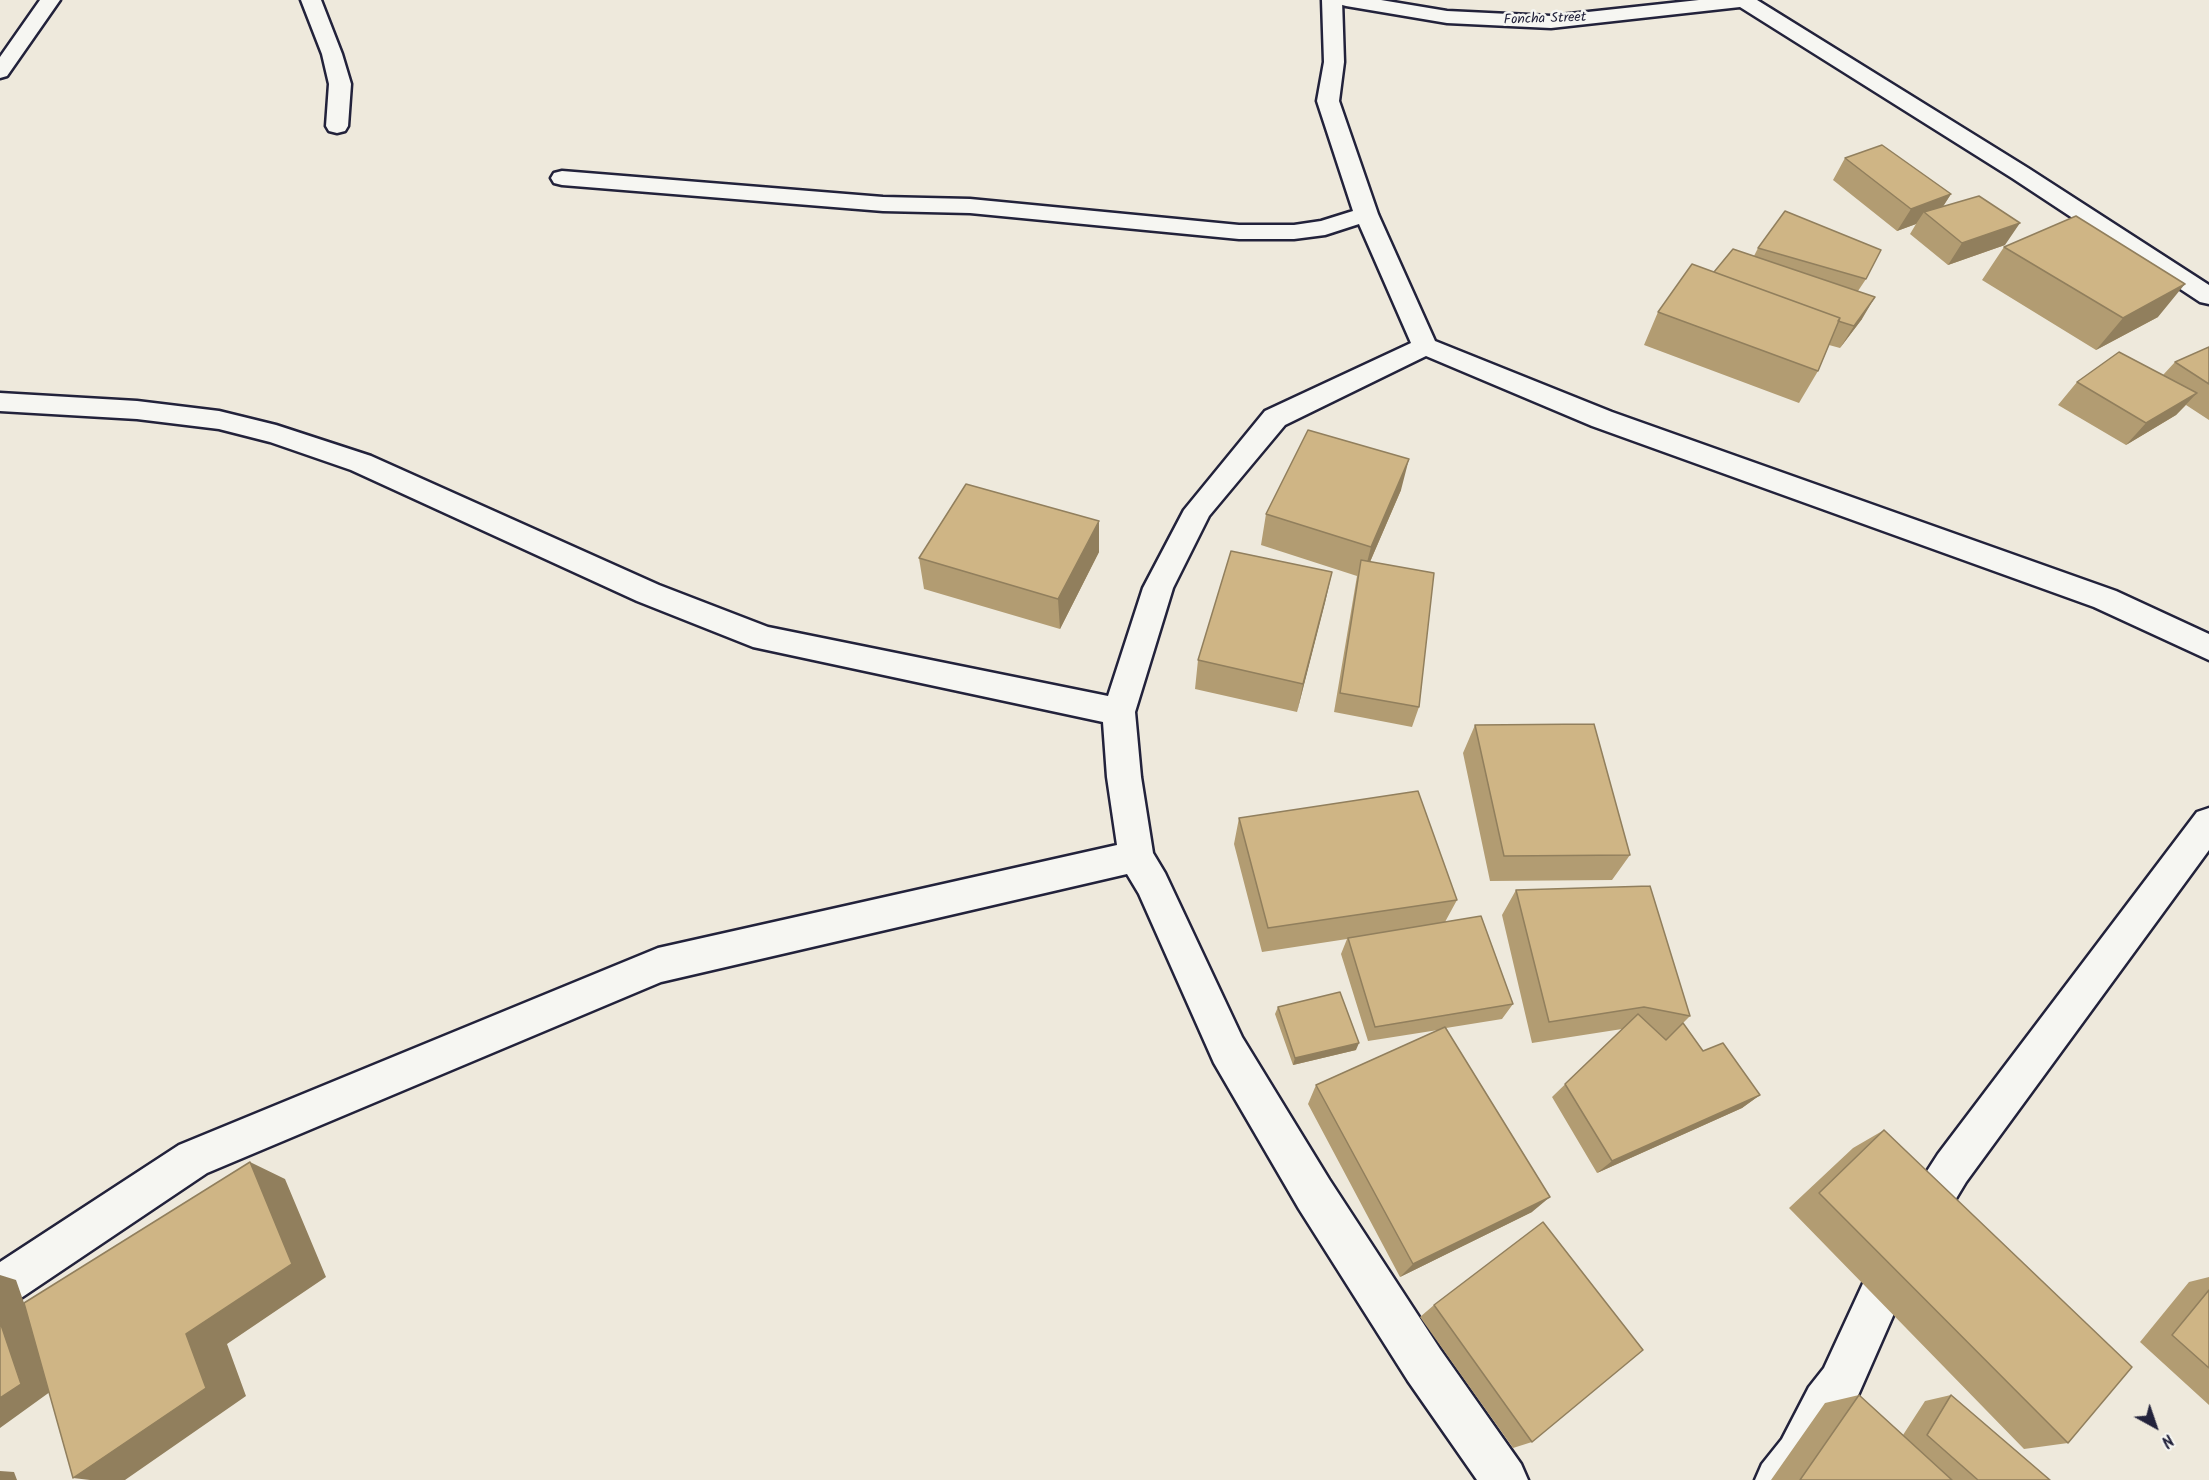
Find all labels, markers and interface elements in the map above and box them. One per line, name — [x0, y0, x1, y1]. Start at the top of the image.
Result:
street label: Foncha Street — [1503, 10, 1587, 30]
north arrow — [2125, 1396, 2185, 1456]
text: N — [2155, 1427, 2179, 1453]

